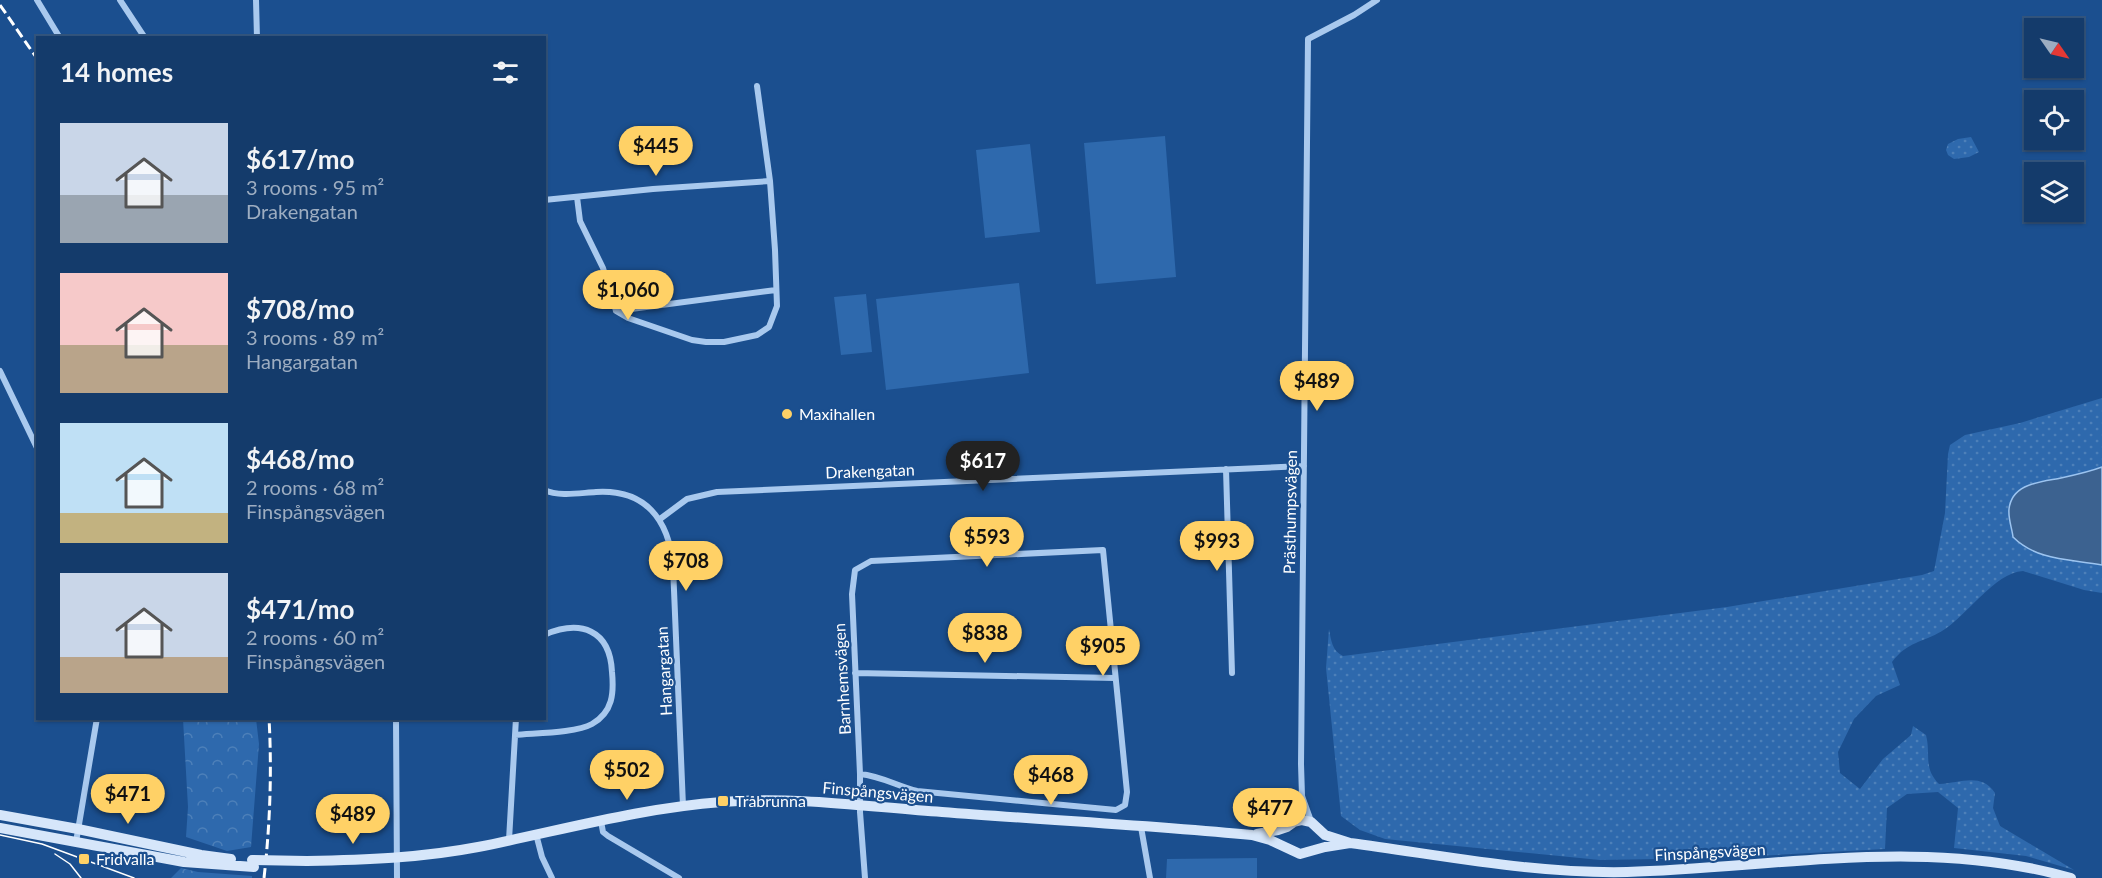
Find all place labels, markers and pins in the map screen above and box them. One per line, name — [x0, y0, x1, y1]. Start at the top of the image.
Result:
pin: $445 — [620, 126, 692, 177]
pin: $1,060 — [579, 270, 677, 321]
pin: $489 — [1281, 361, 1353, 412]
place label: Maxihallen — [799, 404, 875, 423]
marker: Maxihallen — [780, 407, 794, 421]
pin: $617 — [947, 441, 1019, 492]
pin: $593 — [951, 517, 1023, 568]
pin: $993 — [1181, 521, 1253, 572]
pin: $708 — [650, 541, 722, 592]
pin: $838 — [949, 613, 1021, 664]
pin: $905 — [1067, 626, 1139, 677]
pin: $502 — [591, 750, 663, 801]
pin: $468 — [1015, 755, 1087, 806]
pin: $471 — [92, 774, 164, 825]
pin: $477 — [1234, 788, 1306, 839]
place label: Tråbrunna — [735, 791, 806, 810]
pin: $489 — [317, 794, 389, 845]
marker: Tråbrunna — [716, 794, 730, 808]
place label: Fridvalla — [96, 849, 155, 868]
marker: Fridvalla — [77, 852, 91, 866]

